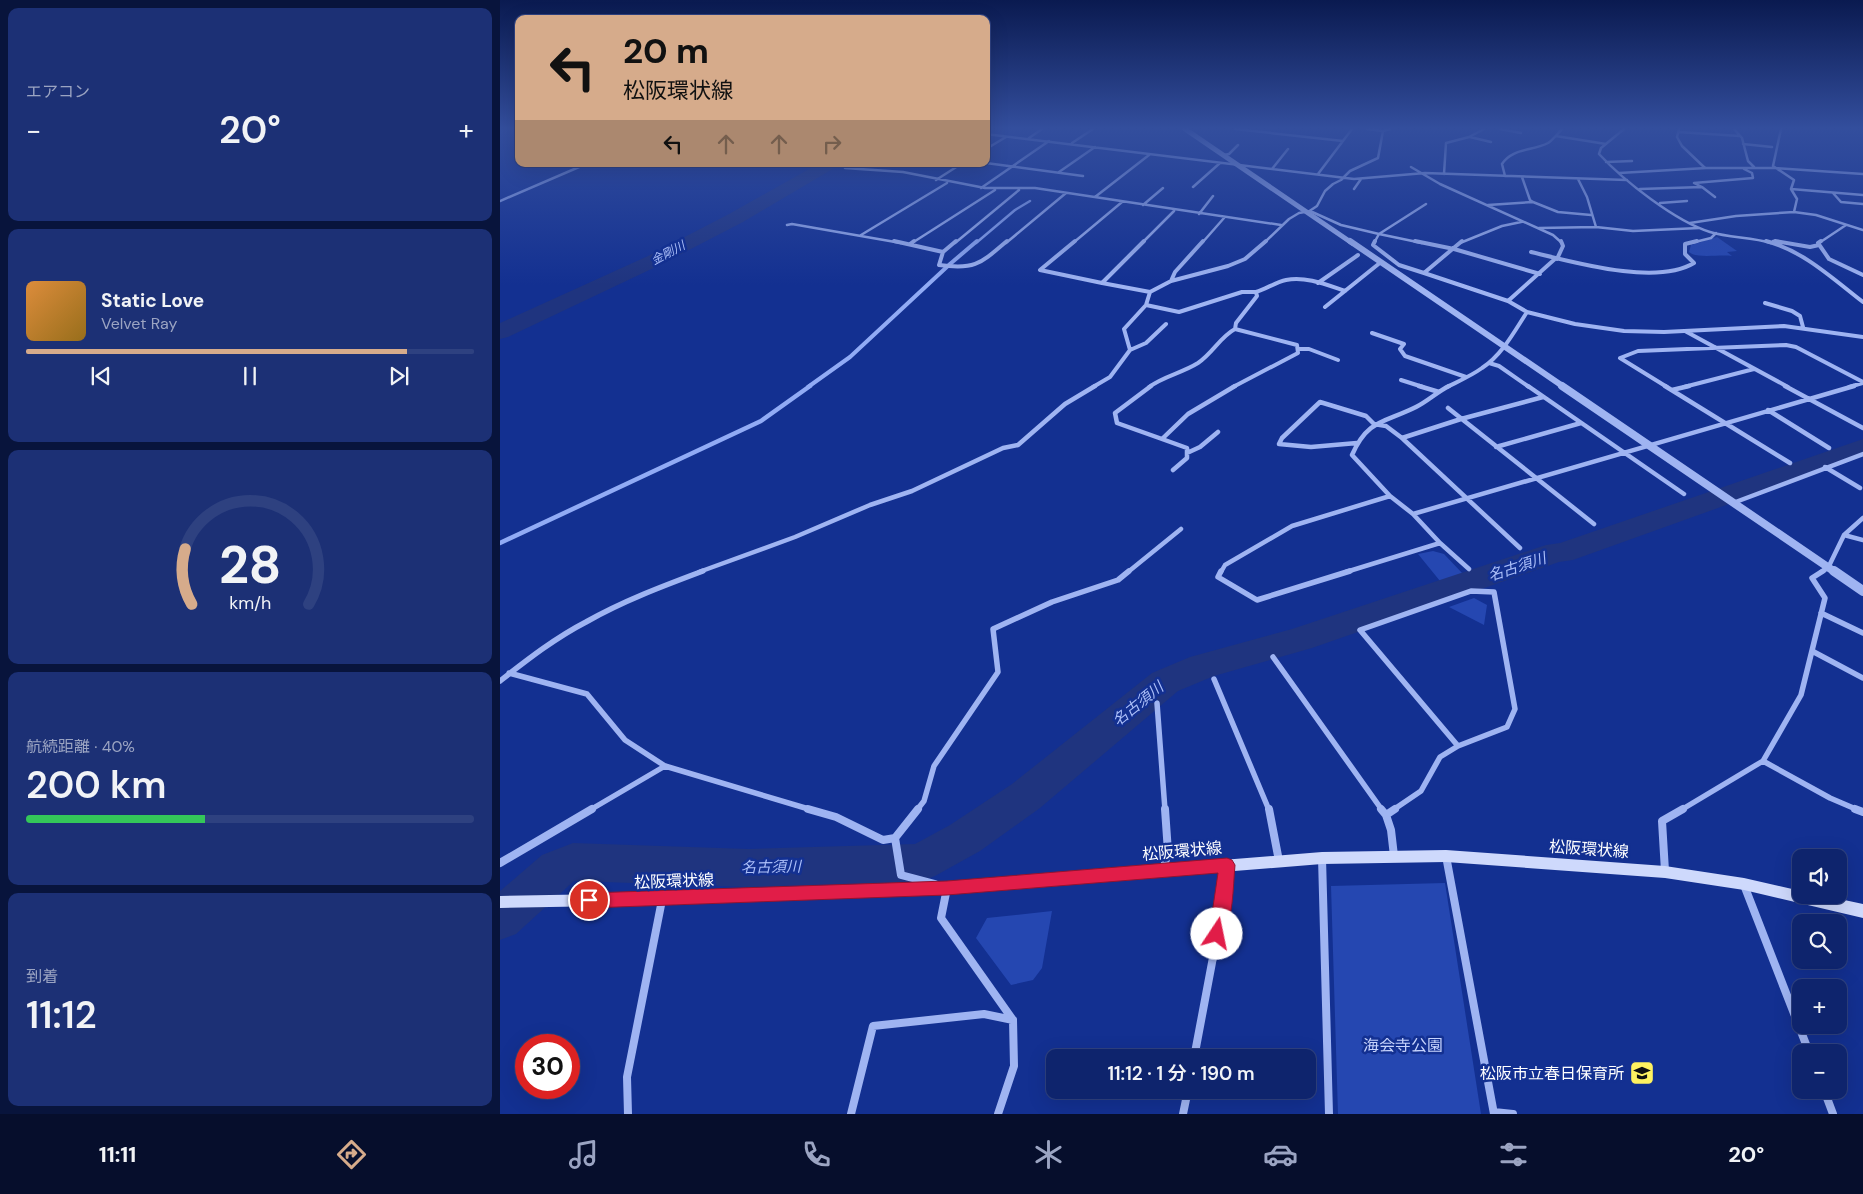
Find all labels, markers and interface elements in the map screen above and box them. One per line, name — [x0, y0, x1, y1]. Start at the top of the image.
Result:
text: 20 m — [623, 28, 709, 74]
icon: left — [540, 35, 605, 100]
text: 松阪環状線 — [623, 76, 733, 105]
text: エアコン — [26, 81, 90, 102]
text: 20° — [219, 105, 281, 155]
text: − — [26, 112, 41, 149]
text: + — [459, 112, 474, 149]
icon: left — [659, 130, 687, 158]
icon: ahead — [712, 130, 740, 158]
icon: ahead — [765, 130, 793, 158]
icon: right — [818, 130, 846, 158]
water label: 金剛川 — [648, 237, 689, 269]
text: Static Love — [101, 288, 204, 313]
text: Velvet Ray — [101, 313, 177, 334]
icon: previous — [87, 362, 115, 390]
icon: pause — [236, 362, 264, 390]
icon: next — [385, 362, 413, 390]
text: 28 — [219, 531, 281, 599]
water label: 名古須川 — [1485, 548, 1551, 586]
text: km/h — [229, 591, 271, 615]
water label: 名古須川 — [1108, 676, 1169, 731]
text: 航続距離 · 40% — [26, 736, 135, 757]
text: 200 km — [26, 760, 166, 810]
street label: 松阪環状線 — [1548, 836, 1630, 862]
street label: 松阪環状線 — [1141, 837, 1223, 865]
map controls — [1792, 849, 1847, 1099]
button: sound — [1792, 849, 1847, 904]
water label: 名古須川 — [741, 856, 803, 878]
street label: 松阪環状線 — [634, 869, 714, 893]
pin — [568, 879, 610, 921]
icon: arrive — [575, 886, 603, 914]
position arrow — [1190, 907, 1242, 959]
button: search — [1792, 914, 1847, 969]
text: 到着 — [26, 966, 58, 987]
button: + — [1792, 979, 1847, 1034]
text: 11:12 — [26, 990, 97, 1040]
speed limit sign: 30 — [515, 1034, 580, 1099]
park label: 海会寺公園 — [1363, 1035, 1443, 1056]
button: − — [1792, 1044, 1847, 1099]
school or university icon: 松阪市立春日保育所 — [1629, 1060, 1655, 1086]
text: 11:12 · 1 分 · 190 m — [1107, 1061, 1255, 1086]
place label: 松阪市立春日保育所 — [1480, 1063, 1624, 1084]
icon: directions — [334, 1137, 369, 1172]
icon: music — [566, 1137, 601, 1172]
icon: phone — [799, 1137, 834, 1172]
icon: climate — [1031, 1137, 1066, 1172]
icon: car — [1263, 1137, 1298, 1172]
icon: filters — [1496, 1137, 1531, 1172]
text: 11:11 — [99, 1140, 136, 1169]
text: 20° — [1728, 1140, 1764, 1169]

